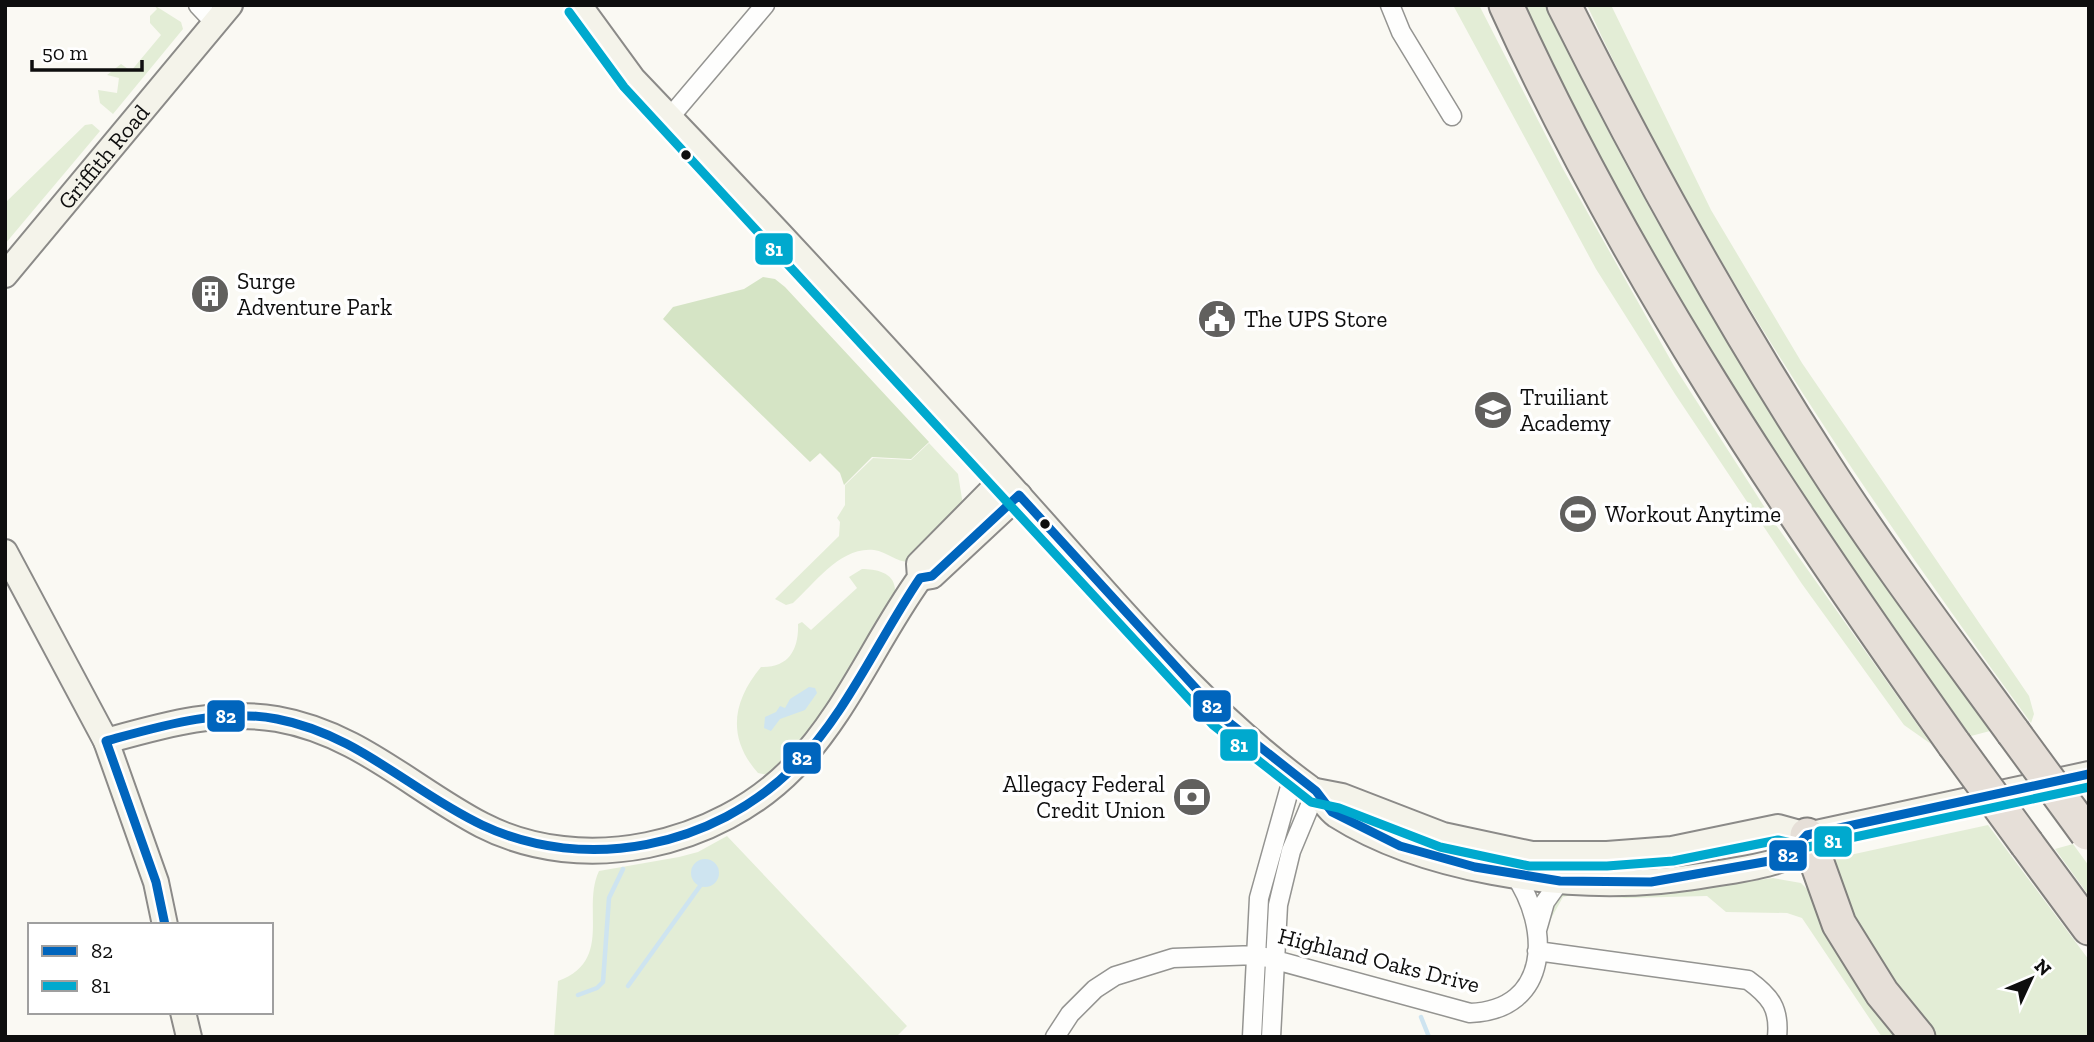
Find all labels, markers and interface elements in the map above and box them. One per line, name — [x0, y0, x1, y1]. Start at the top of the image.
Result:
scale bar — [32, 28, 142, 72]
text: 50 m — [42, 40, 88, 65]
street label: Griffith Road — [52, 98, 156, 215]
unlabelled marker — [679, 148, 693, 162]
line badge: 81 — [754, 232, 794, 266]
text: 81 — [765, 238, 783, 261]
place label: Surge Adventure Park — [237, 267, 392, 321]
building icon: Surge Adventure Park — [189, 273, 231, 315]
public building icon: The UPS Store — [1196, 298, 1238, 340]
place label: The UPS Store — [1244, 305, 1387, 333]
place label: Truiliant Academy — [1520, 383, 1611, 437]
school or university icon: Truiliant Academy — [1472, 389, 1514, 431]
sports icon: Workout Anytime — [1557, 493, 1599, 535]
place label: Workout Anytime — [1605, 500, 1781, 528]
unlabelled marker — [1038, 517, 1052, 531]
line badge: 82 — [1192, 689, 1232, 723]
text: 82 — [1202, 695, 1222, 718]
line badge: 82 — [206, 699, 246, 733]
text: 82 — [216, 705, 236, 728]
line badge: 81 — [1219, 728, 1259, 762]
text: 81 — [1230, 734, 1248, 757]
line badge: 82 — [782, 741, 822, 775]
text: 82 — [792, 747, 812, 770]
place label: Allegacy Federal Credit Union — [1003, 770, 1165, 824]
bank icon: Allegacy Federal Credit Union — [1171, 776, 1213, 818]
line badge: 81 — [1813, 825, 1853, 858]
text: 81 — [1824, 830, 1842, 853]
line badge: 82 — [1768, 839, 1808, 872]
text: 82 — [1778, 844, 1798, 867]
street label: Highland Oaks Drive — [1275, 921, 1483, 999]
legend — [28, 923, 273, 1014]
text: 82 — [91, 938, 113, 963]
north arrow — [1996, 944, 2066, 1014]
text: N — [2030, 954, 2056, 981]
text: 81 — [91, 973, 110, 998]

